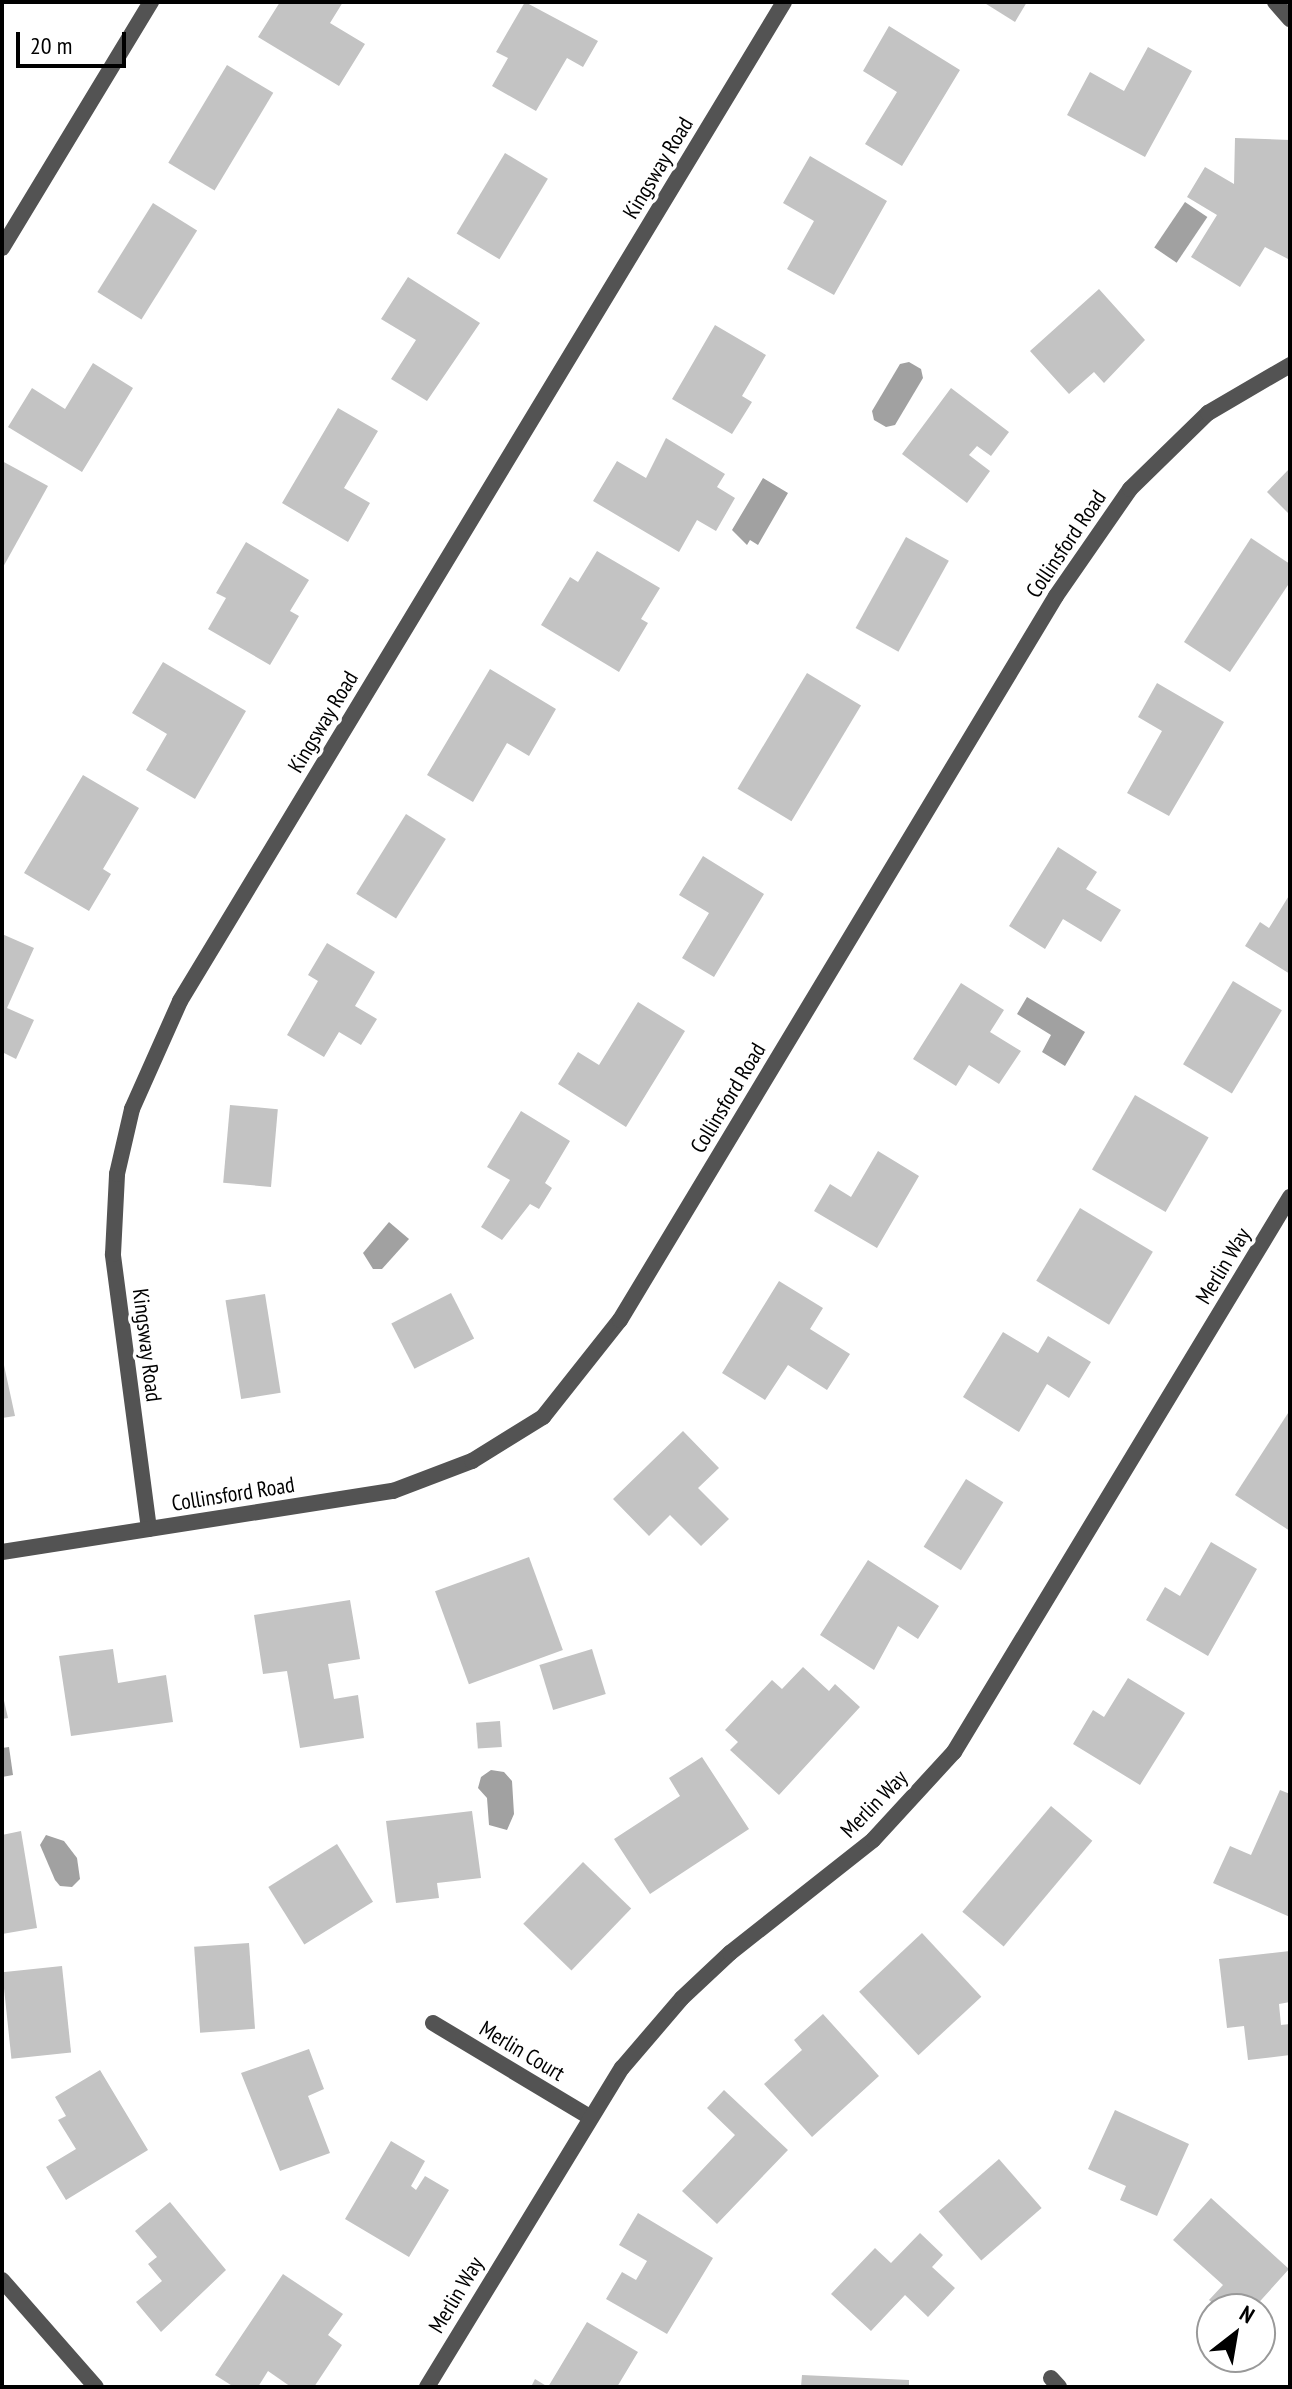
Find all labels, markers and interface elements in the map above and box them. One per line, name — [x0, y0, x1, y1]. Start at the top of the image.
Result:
scale bar — [20, 16, 130, 66]
text: 20 m — [30, 30, 72, 61]
street label: Kingsway Road — [617, 112, 699, 224]
street label: Collinsford Road — [1020, 485, 1112, 603]
street label: Kingsway Road — [282, 666, 364, 778]
street label: Collinsford Road — [685, 1038, 771, 1158]
street label: Merlin Way — [1190, 1223, 1256, 1309]
street label: Kingsway Road — [127, 1287, 167, 1403]
street label: Collinsford Road — [170, 1471, 296, 1517]
street label: Merlin Way — [835, 1764, 913, 1844]
street label: Merlin Court — [475, 2015, 569, 2087]
street label: Merlin Way — [423, 2252, 489, 2338]
north arrow — [1196, 2293, 1276, 2373]
text: N — [1235, 2299, 1260, 2329]

